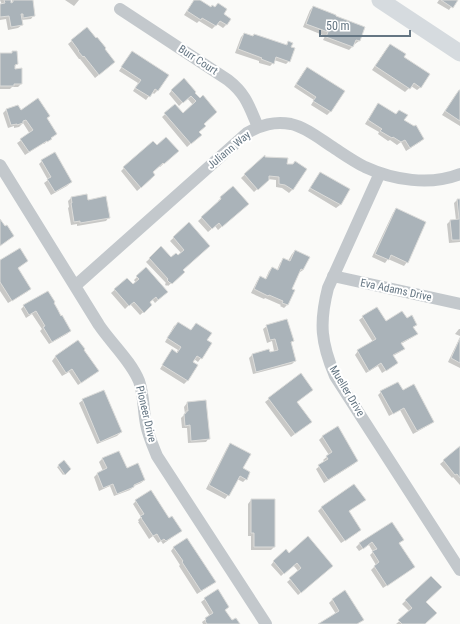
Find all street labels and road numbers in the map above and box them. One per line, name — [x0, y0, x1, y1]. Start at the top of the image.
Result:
street label: Burr Court — [176, 42, 220, 78]
street label: Juliann Way — [205, 128, 253, 172]
street label: Eva Adams Drive — [359, 276, 433, 304]
street label: Mueller Drive — [327, 363, 367, 419]
street label: Pioneer Drive — [133, 384, 159, 444]

